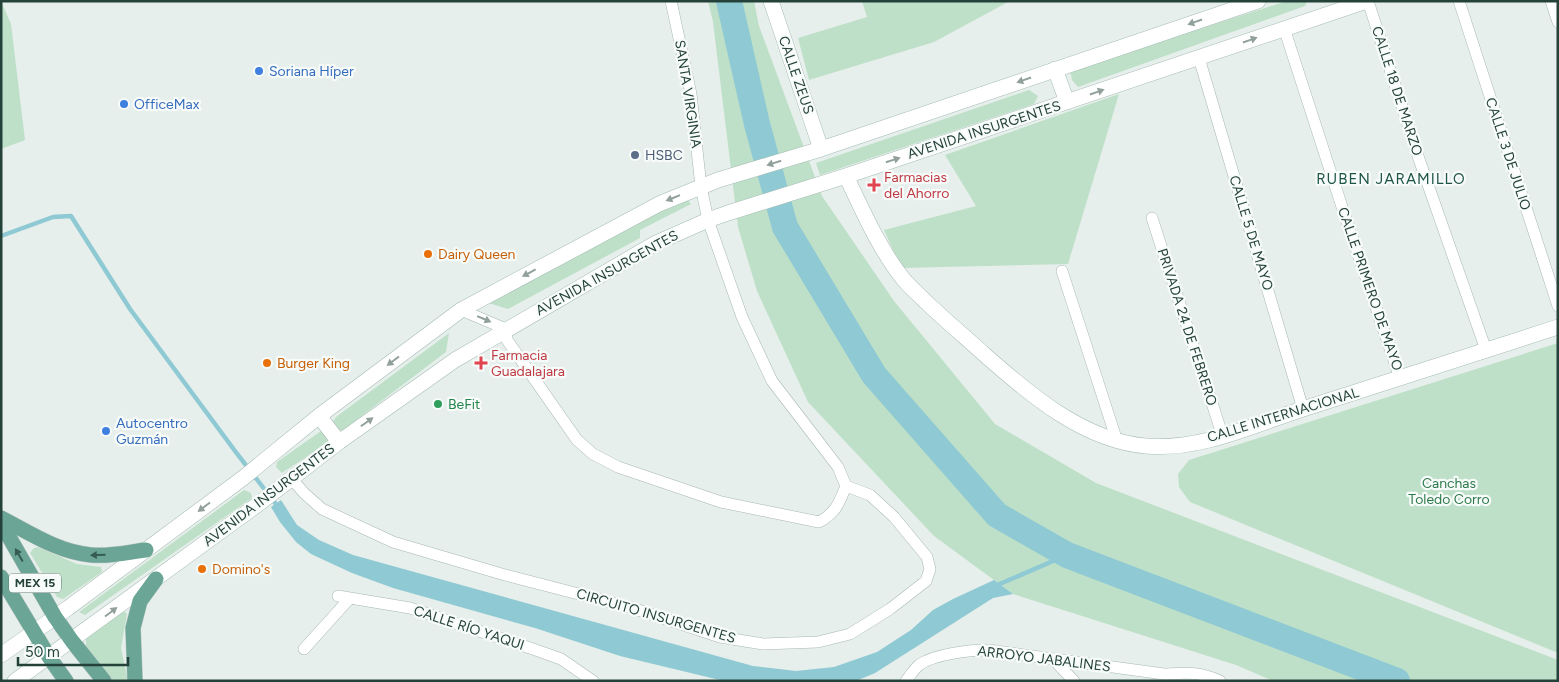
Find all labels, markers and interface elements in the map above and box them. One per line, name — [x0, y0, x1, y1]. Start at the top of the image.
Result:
one-way arrow — [1187, 19, 1202, 27]
street label: CALLE 18 DE MARZO — [1368, 24, 1426, 158]
street label: CALLE ZEUS — [775, 34, 817, 116]
one-way arrow — [1243, 36, 1258, 43]
street label: SANTA VIRGINIA — [671, 39, 705, 150]
place label: Soriana Híper — [269, 63, 354, 80]
marker: Soriana Híper — [253, 65, 265, 77]
one-way arrow — [1017, 77, 1032, 84]
one-way arrow — [1089, 88, 1104, 96]
place label: OfficeMax — [134, 96, 200, 113]
street label: CALLE 3 DE JULIO — [1482, 96, 1534, 213]
street label: AVENIDA INSURGENTES — [905, 97, 1063, 163]
marker: OfficeMax — [118, 98, 130, 110]
place label: HSBC — [645, 147, 683, 164]
marker: HSBC — [629, 149, 641, 161]
one-way arrow — [885, 156, 900, 164]
one-way arrow — [767, 159, 782, 167]
place label: Farmacias del Ahorro — [884, 169, 949, 202]
district label: RUBEN JARAMILLO — [1316, 170, 1466, 188]
street label: CALLE 5 DE MAYO — [1225, 173, 1277, 293]
marker: Farmacias del Ahorro — [868, 179, 880, 191]
one-way arrow — [665, 194, 680, 202]
street label: CALLE PRIMERO DE MAYO — [1334, 205, 1406, 373]
street label: AVENIDA INSURGENTES — [533, 227, 681, 319]
place label: Dairy Queen — [438, 246, 516, 263]
street label: PRIVADA 24 DE FEBRERO — [1154, 246, 1221, 408]
marker: Dairy Queen — [422, 248, 434, 260]
one-way arrow — [522, 269, 537, 277]
one-way arrow — [477, 316, 491, 324]
place label: Farmacia Guadalajara — [491, 347, 565, 380]
place label: Burger King — [277, 355, 350, 372]
one-way arrow — [387, 355, 400, 366]
marker: Burger King — [261, 357, 273, 369]
marker: Farmacia Guadalajara — [475, 357, 487, 369]
street label: CALLE INTERNACIONAL — [1205, 384, 1362, 446]
place label: BeFit — [448, 396, 480, 413]
marker: BeFit — [432, 398, 444, 410]
place label: Autocentro Guzmán — [116, 415, 188, 448]
one-way arrow — [361, 417, 374, 427]
marker: Autocentro Guzmán — [100, 425, 112, 437]
street label: AVENIDA INSURGENTES — [200, 440, 338, 550]
park label: Canchas Toledo Corro — [1408, 475, 1490, 508]
one-way arrow — [197, 502, 211, 512]
one-way arrow — [15, 548, 24, 561]
one-way arrow — [89, 551, 105, 559]
place label: Domino's — [212, 561, 270, 578]
marker: Domino's — [196, 563, 208, 575]
road number: MEX 15 — [9, 574, 61, 592]
street label: CIRCUITO INSURGENTES — [574, 585, 738, 647]
street label: CALLE RÍO YAQUI — [412, 602, 526, 654]
one-way arrow — [104, 607, 118, 617]
scale bar — [18, 634, 128, 666]
street label: ARROYO JABALINES — [976, 642, 1112, 676]
text: 50 m — [25, 643, 60, 661]

